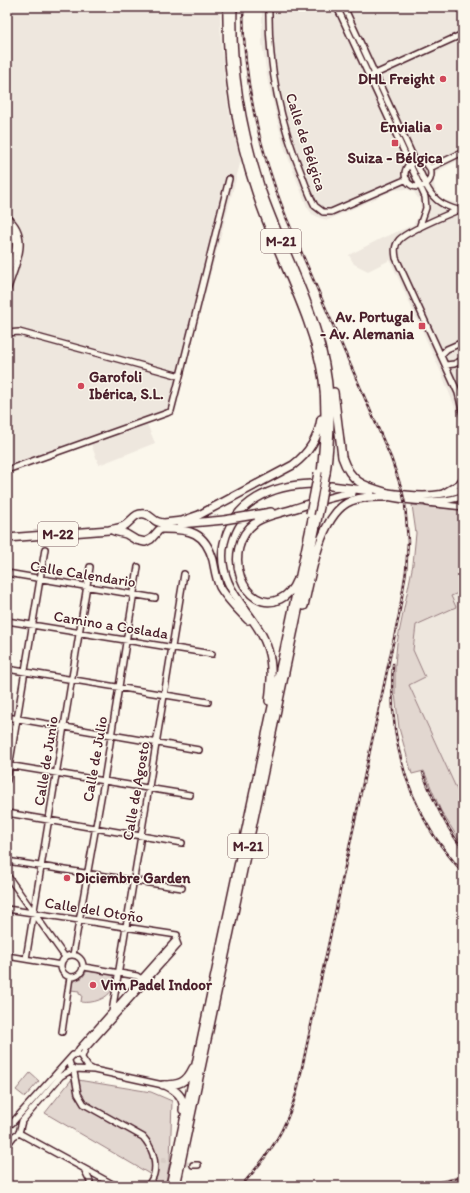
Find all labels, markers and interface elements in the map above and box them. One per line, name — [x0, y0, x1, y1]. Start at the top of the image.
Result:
place label: DHL Freight — [358, 70, 435, 89]
marker: DHL Freight — [438, 74, 448, 84]
street label: Calle de Bélgica — [282, 91, 331, 194]
place label: Envialia — [380, 118, 431, 136]
marker: Envialia — [434, 122, 444, 132]
marker: Suiza - Bélgica — [390, 138, 400, 148]
place label: Suiza - Bélgica — [347, 149, 443, 168]
road number: M-21 — [261, 229, 301, 253]
place label: Av. Portugal - Av. Alemania — [320, 308, 415, 343]
marker: Av. Portugal - Av. Alemania — [417, 321, 427, 331]
place label: Garofoli Ibérica, S.L. — [89, 368, 164, 403]
marker: Garofoli Ibérica, S.L. — [76, 381, 86, 391]
road number: M-22 — [38, 522, 78, 546]
street label: Calle Calendario — [29, 557, 137, 591]
street label: Camino a Coslada — [52, 607, 170, 643]
street label: Calle de Junio — [30, 715, 62, 807]
street label: Calle de Julio — [79, 715, 111, 803]
street label: Calle de Agosto — [118, 740, 154, 842]
road number: M-21 — [228, 834, 268, 858]
place label: Diciembre Garden — [75, 869, 191, 887]
marker: Diciembre Garden — [62, 873, 72, 883]
street label: Calle del Otoño — [43, 893, 145, 927]
place label: Vim Padel Indoor — [101, 976, 213, 994]
marker: Vim Padel Indoor — [88, 980, 98, 990]

